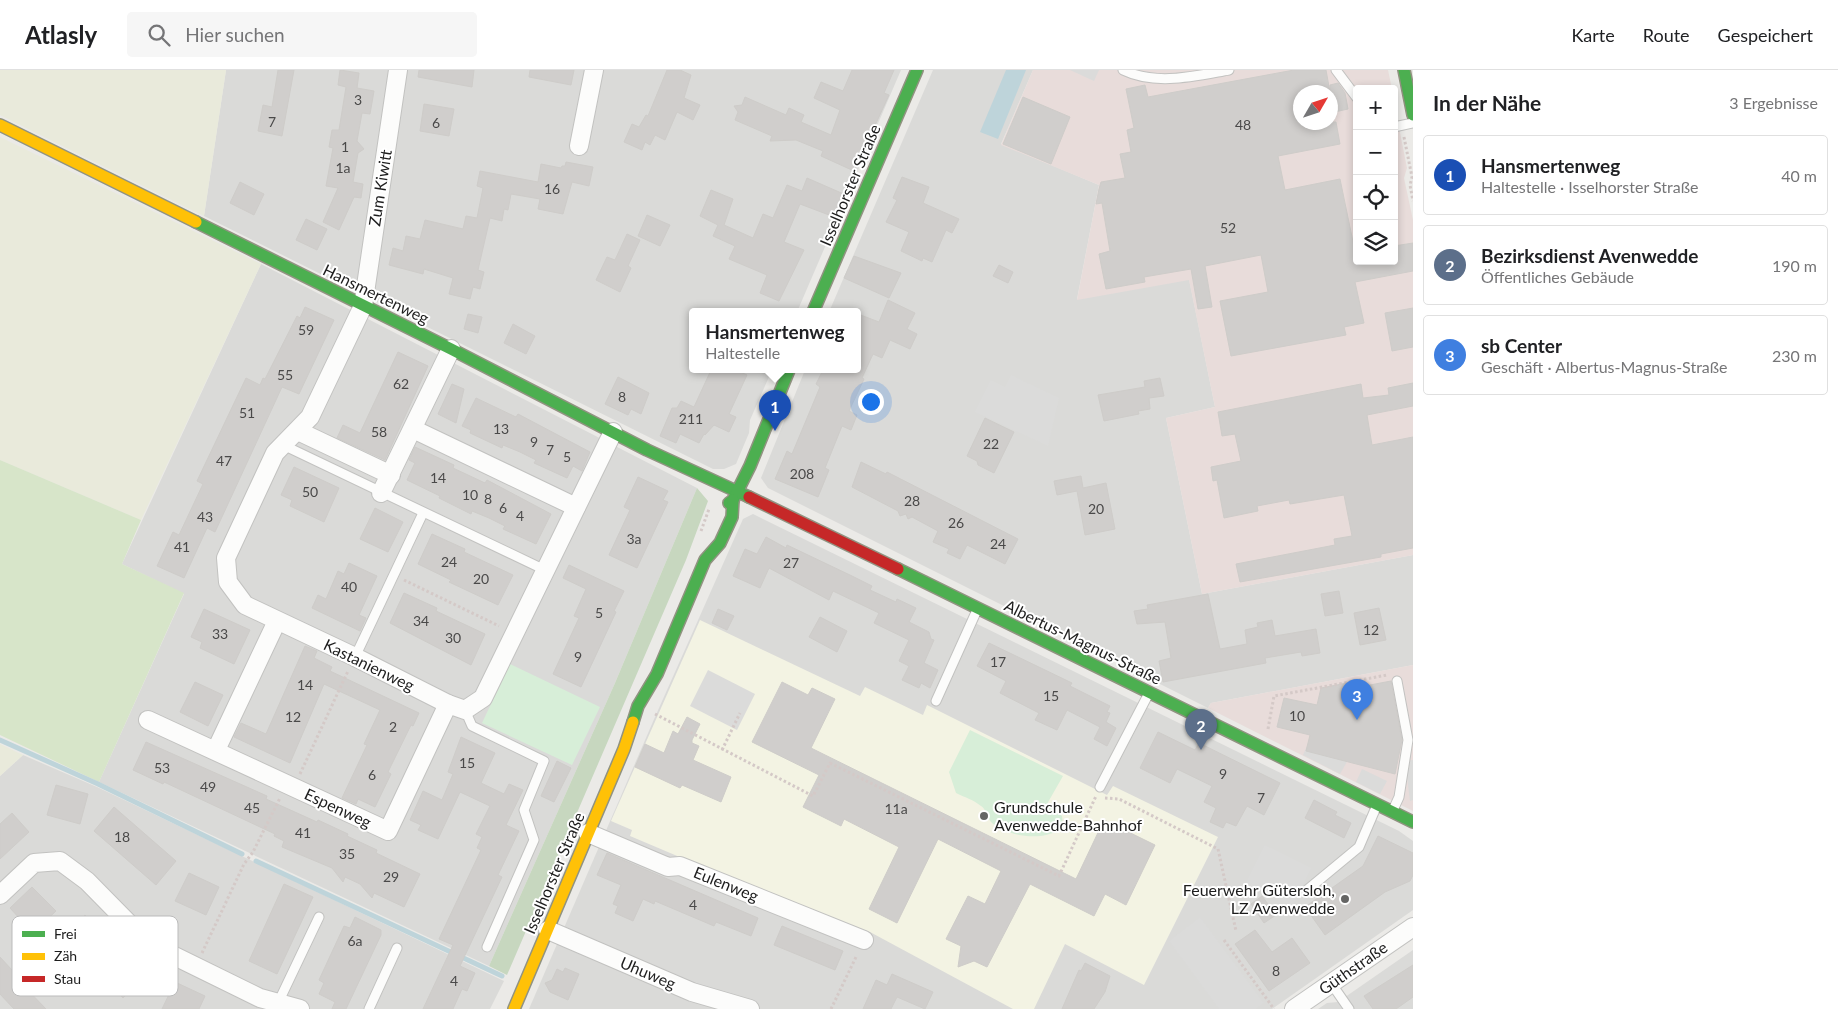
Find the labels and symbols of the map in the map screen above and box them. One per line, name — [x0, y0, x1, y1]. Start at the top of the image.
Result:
north arrow — [1293, 85, 1338, 130]
house number: 3 — [354, 91, 362, 108]
house number: 7 — [268, 113, 276, 130]
house number: 6 — [432, 114, 440, 131]
house number: 48 — [1235, 116, 1251, 133]
street label: Isselhorster Straße — [815, 121, 884, 248]
house number: 1 — [341, 138, 349, 155]
street label: Zum Kiwitt — [364, 148, 395, 228]
house number: 1a — [335, 159, 351, 176]
house number: 16 — [544, 180, 560, 197]
house number: 52 — [1220, 219, 1236, 236]
street label: Hansmertenweg — [320, 260, 432, 327]
house number: 59 — [298, 321, 314, 338]
house number: 55 — [277, 366, 293, 383]
house number: 62 — [393, 375, 409, 392]
house number: 8 — [618, 388, 626, 405]
your location — [858, 389, 884, 415]
pin: 1 — [759, 390, 791, 431]
house number: 51 — [239, 404, 255, 421]
house number: 211 — [679, 410, 703, 427]
house number: 13 — [493, 420, 509, 437]
house number: 58 — [371, 423, 387, 440]
house number: 9 — [530, 433, 538, 450]
house number: 22 — [983, 435, 999, 452]
house number: 7 — [546, 441, 554, 458]
house number: 5 — [563, 448, 571, 465]
house number: 47 — [216, 452, 232, 469]
house number: 208 — [790, 465, 814, 482]
house number: 14 — [430, 469, 446, 486]
house number: 50 — [302, 483, 318, 500]
house number: 10 — [462, 486, 478, 503]
house number: 8 — [484, 490, 492, 507]
house number: 28 — [904, 492, 920, 509]
house number: 6 — [499, 499, 507, 516]
house number: 20 — [1088, 500, 1104, 517]
house number: 4 — [516, 507, 524, 524]
house number: 43 — [197, 508, 213, 525]
house number: 26 — [948, 514, 964, 531]
house number: 3a — [626, 530, 642, 547]
house number: 24 — [990, 535, 1006, 552]
house number: 41 — [174, 538, 190, 555]
house number: 24 — [441, 553, 457, 570]
house number: 27 — [783, 554, 799, 571]
house number: 20 — [473, 570, 489, 587]
house number: 40 — [341, 578, 357, 595]
street label: Albertus-Magnus-Straße — [1002, 595, 1165, 688]
house number: 5 — [595, 604, 603, 621]
house number: 34 — [413, 612, 429, 629]
house number: 12 — [1363, 621, 1379, 638]
house number: 33 — [212, 625, 228, 642]
house number: 30 — [445, 629, 461, 646]
street label: Kastanienweg — [321, 634, 418, 695]
house number: 9 — [574, 648, 582, 665]
house number: 17 — [990, 653, 1006, 670]
house number: 14 — [297, 676, 313, 693]
pin: 3 — [1341, 679, 1373, 720]
house number: 15 — [1043, 687, 1059, 704]
house number: 10 — [1289, 707, 1305, 724]
house number: 12 — [285, 708, 301, 725]
pin: 2 — [1185, 709, 1217, 750]
house number: 2 — [389, 718, 397, 735]
house number: 15 — [459, 754, 475, 771]
house number: 53 — [154, 759, 170, 776]
house number: 9 — [1219, 765, 1227, 782]
house number: 6 — [368, 766, 376, 783]
house number: 49 — [200, 778, 216, 795]
street label: Espenweg — [302, 784, 375, 831]
house number: 7 — [1257, 789, 1265, 806]
place label: Grundschule Avenwedde-Bahnhof — [994, 797, 1143, 834]
house number: 45 — [244, 799, 260, 816]
house number: 11a — [884, 800, 908, 817]
street label: Isselhorster Straße — [519, 809, 588, 936]
marker: Grundschule Avenwedde-Bahnhof — [978, 810, 990, 822]
house number: 41 — [295, 824, 311, 841]
house number: 18 — [114, 828, 130, 845]
house number: 35 — [339, 845, 355, 862]
street label: Eulenweg — [691, 862, 761, 905]
house number: 29 — [383, 868, 399, 885]
place label: Feuerwehr Gütersloh, LZ Avenwedde — [1183, 880, 1335, 917]
marker: Feuerwehr Gütersloh, LZ Avenwedde — [1339, 893, 1351, 905]
house number: 4 — [689, 896, 697, 913]
legend — [12, 916, 178, 996]
text: Frei — [54, 925, 77, 942]
house number: 6a — [347, 932, 363, 949]
street label: Güthstraße — [1315, 937, 1391, 998]
text: Zäh — [54, 947, 77, 964]
street label: Uhuweg — [617, 952, 679, 993]
house number: 8 — [1272, 962, 1280, 979]
text: Stau — [54, 970, 81, 987]
house number: 4 — [450, 972, 458, 989]

